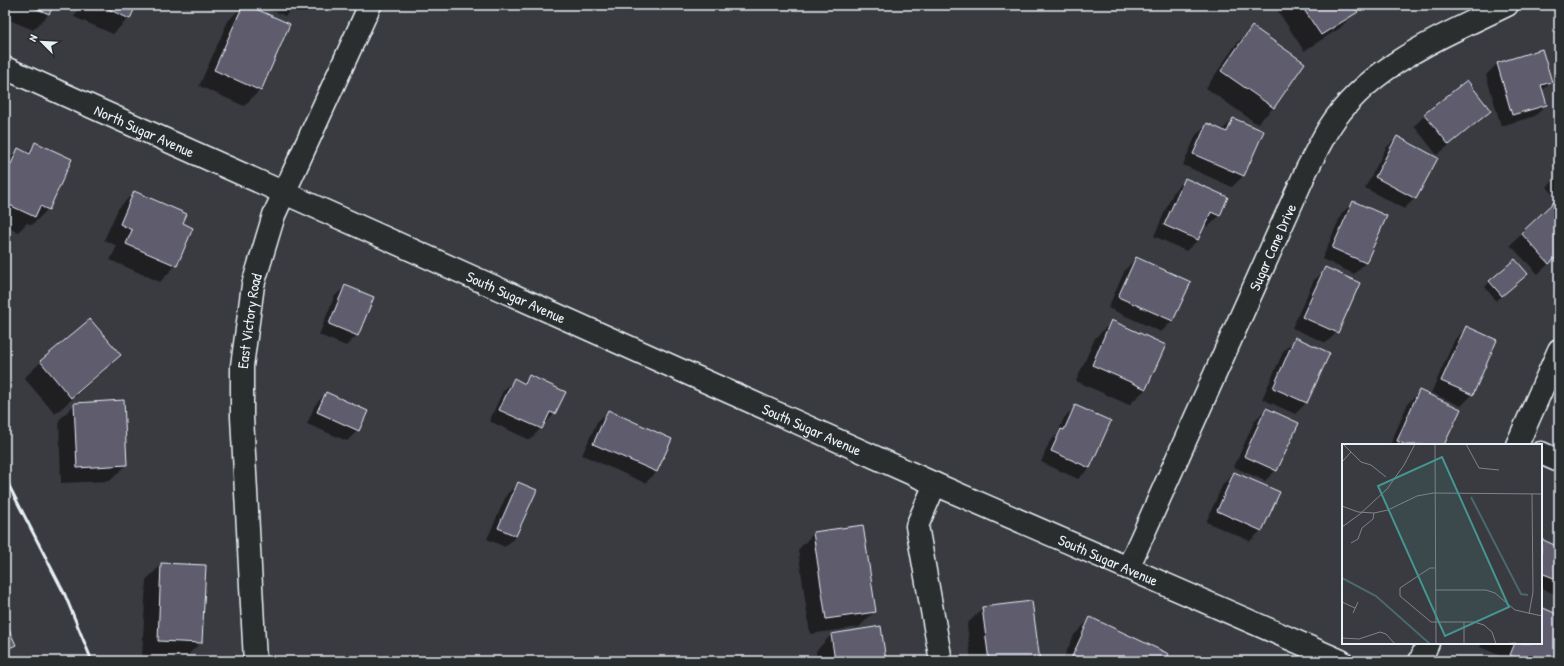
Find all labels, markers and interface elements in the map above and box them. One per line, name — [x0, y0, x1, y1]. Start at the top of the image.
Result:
north arrow — [22, 22, 62, 62]
text: N — [25, 32, 41, 43]
street label: North Sugar Avenue — [91, 99, 198, 162]
street label: Sugar Cane Drive — [1243, 200, 1301, 294]
street label: South Sugar Avenue — [463, 265, 569, 328]
street label: East Victory Road — [231, 270, 267, 370]
street label: South Sugar Avenue — [759, 398, 865, 460]
inset map — [1342, 444, 1542, 644]
street label: South Sugar Avenue — [1055, 529, 1162, 591]

